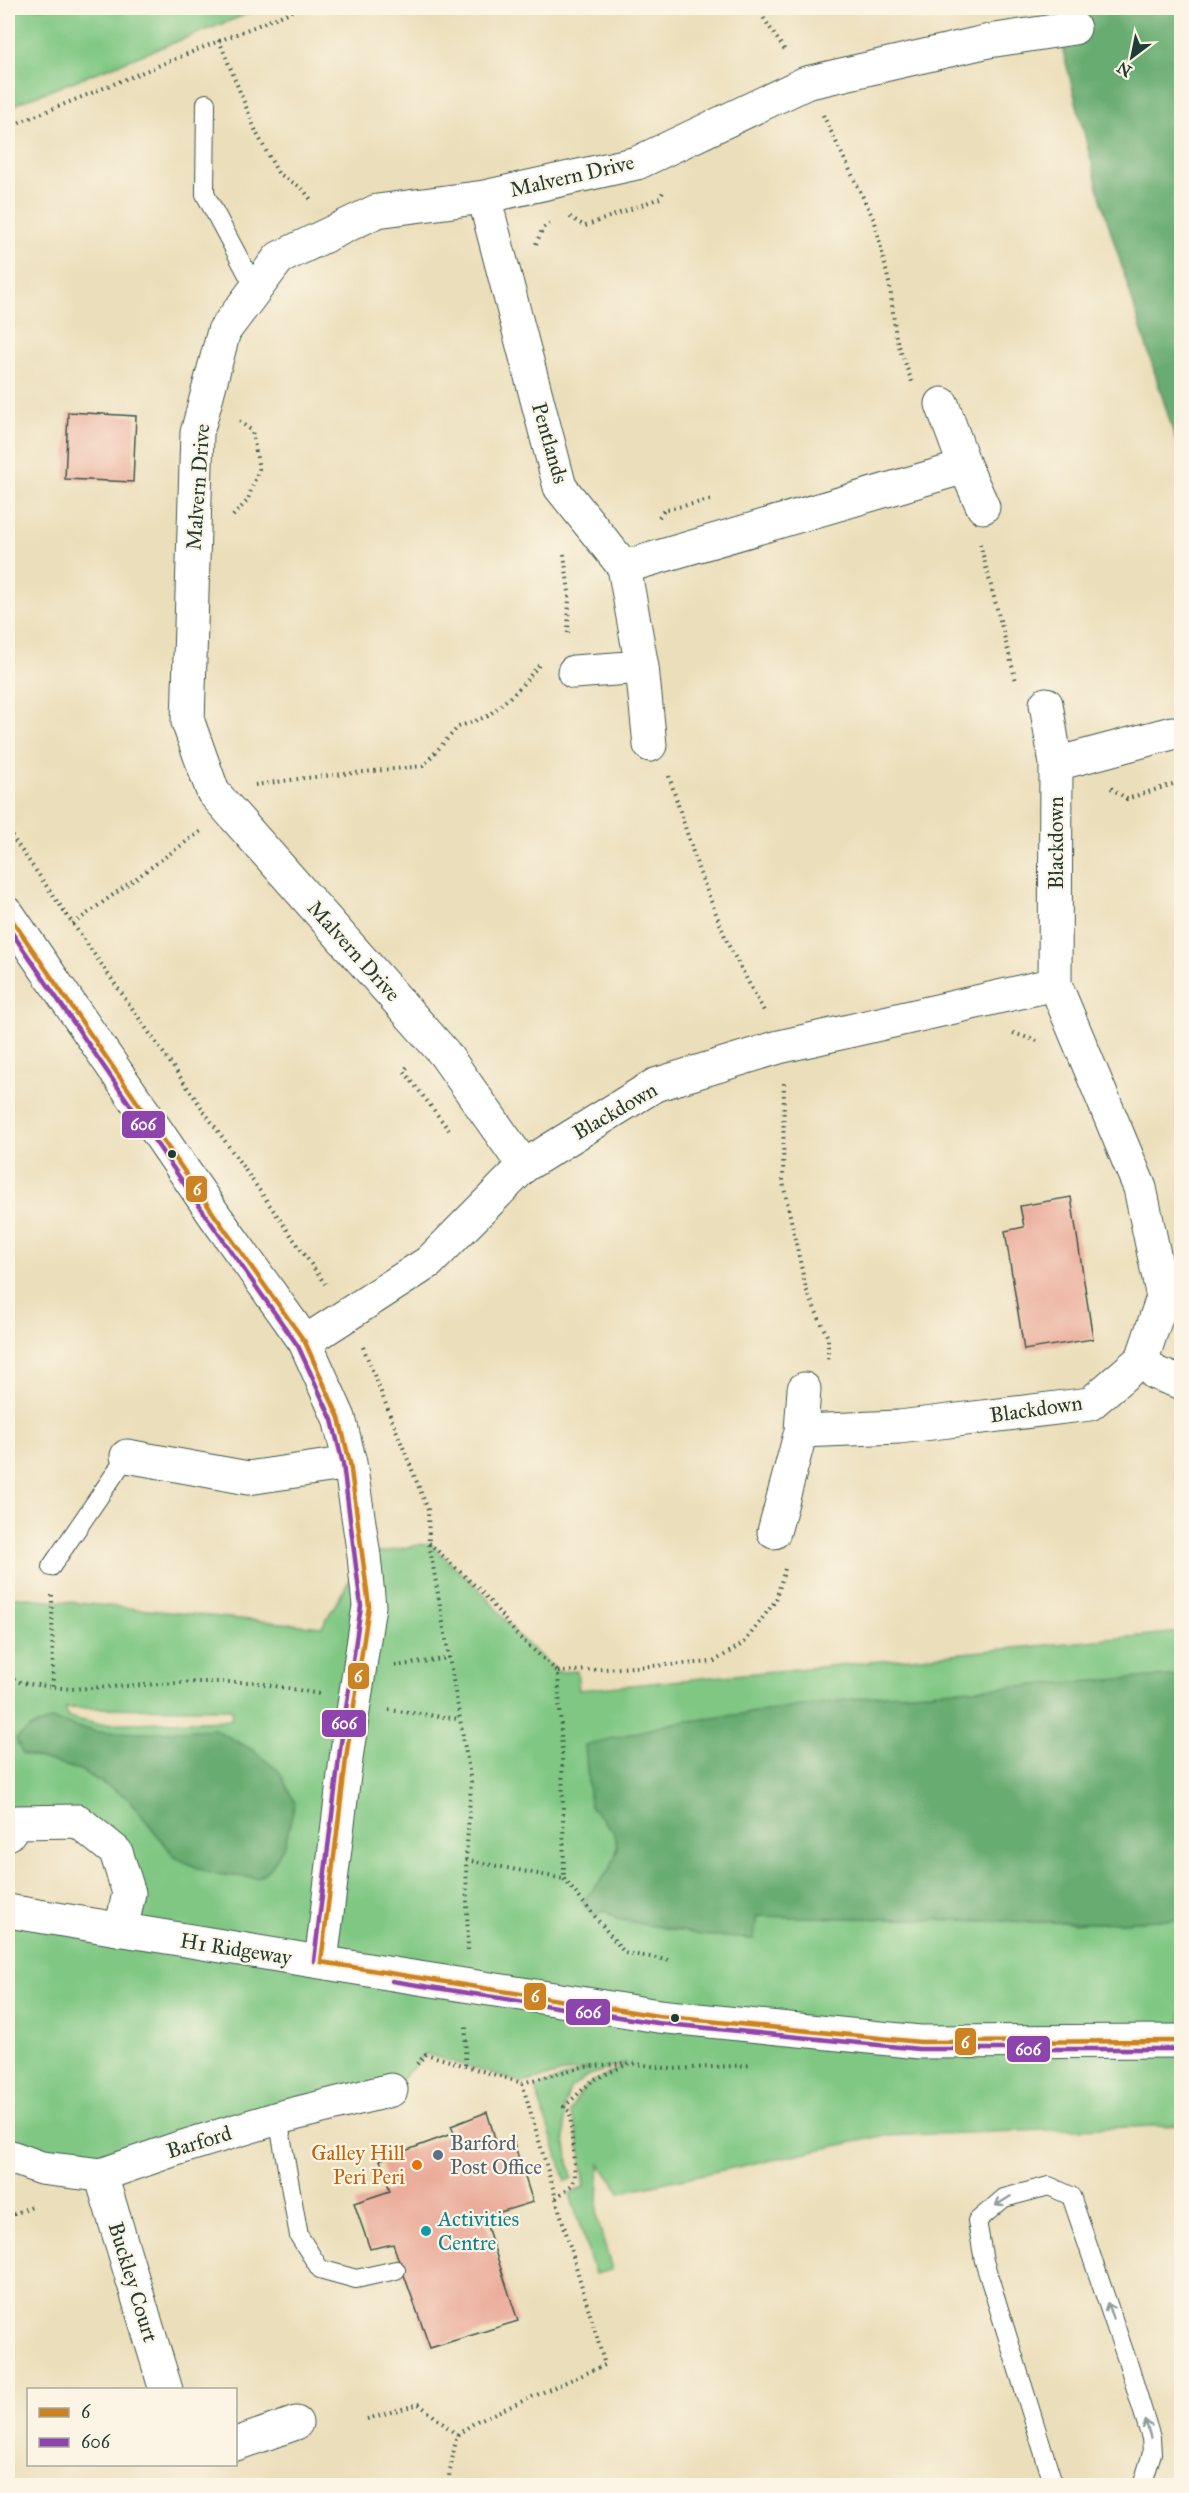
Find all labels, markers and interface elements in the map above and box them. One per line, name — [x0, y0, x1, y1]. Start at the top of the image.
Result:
north arrow — [1102, 27, 1162, 87]
text: N — [1113, 57, 1135, 81]
street label: Malvern Drive — [507, 149, 637, 203]
street label: Pentlands — [526, 399, 574, 487]
street label: Malvern Drive — [181, 423, 215, 551]
street label: Blackdown — [1043, 796, 1069, 890]
street label: Malvern Drive — [302, 895, 406, 1007]
street label: Blackdown — [568, 1076, 662, 1146]
line badge: 606 — [121, 1110, 166, 1139]
text: 606 — [130, 1115, 157, 1134]
unlabelled marker — [166, 1148, 178, 1160]
line badge: 6 — [185, 1175, 208, 1203]
text: 6 — [193, 1180, 202, 1199]
street label: Blackdown — [988, 1390, 1084, 1428]
line badge: 6 — [347, 1662, 370, 1690]
text: 6 — [354, 1667, 363, 1686]
line badge: 606 — [321, 1709, 367, 1738]
text: 606 — [331, 1714, 358, 1733]
street label: H1 Ridgeway — [178, 1927, 295, 1971]
line badge: 6 — [523, 1982, 547, 2011]
text: 6 — [531, 1987, 540, 2006]
line badge: 606 — [565, 1998, 611, 2026]
text: 606 — [575, 2003, 602, 2022]
unlabelled marker — [669, 2012, 681, 2024]
line badge: 6 — [954, 2027, 977, 2056]
text: 6 — [961, 2033, 970, 2052]
line badge: 606 — [1006, 2035, 1051, 2063]
text: 606 — [1015, 2040, 1042, 2059]
street label: Barford — [163, 2120, 235, 2164]
place label: Barford Post Office — [450, 2130, 542, 2180]
place label: Galley Hill Peri Peri — [311, 2140, 405, 2190]
marker: Barford Post Office — [431, 2148, 445, 2162]
marker: Galley Hill Peri Peri — [410, 2158, 424, 2172]
one-way arrow — [994, 2195, 1011, 2207]
place label: Activities Centre — [437, 2206, 519, 2256]
street label: Buckley Court — [102, 2219, 164, 2346]
marker: Activities Centre — [419, 2224, 433, 2238]
one-way arrow — [1104, 2302, 1115, 2321]
legend — [27, 2388, 237, 2466]
text: 6 — [81, 2401, 91, 2423]
one-way arrow — [1142, 2420, 1153, 2439]
text: 606 — [81, 2431, 111, 2453]

